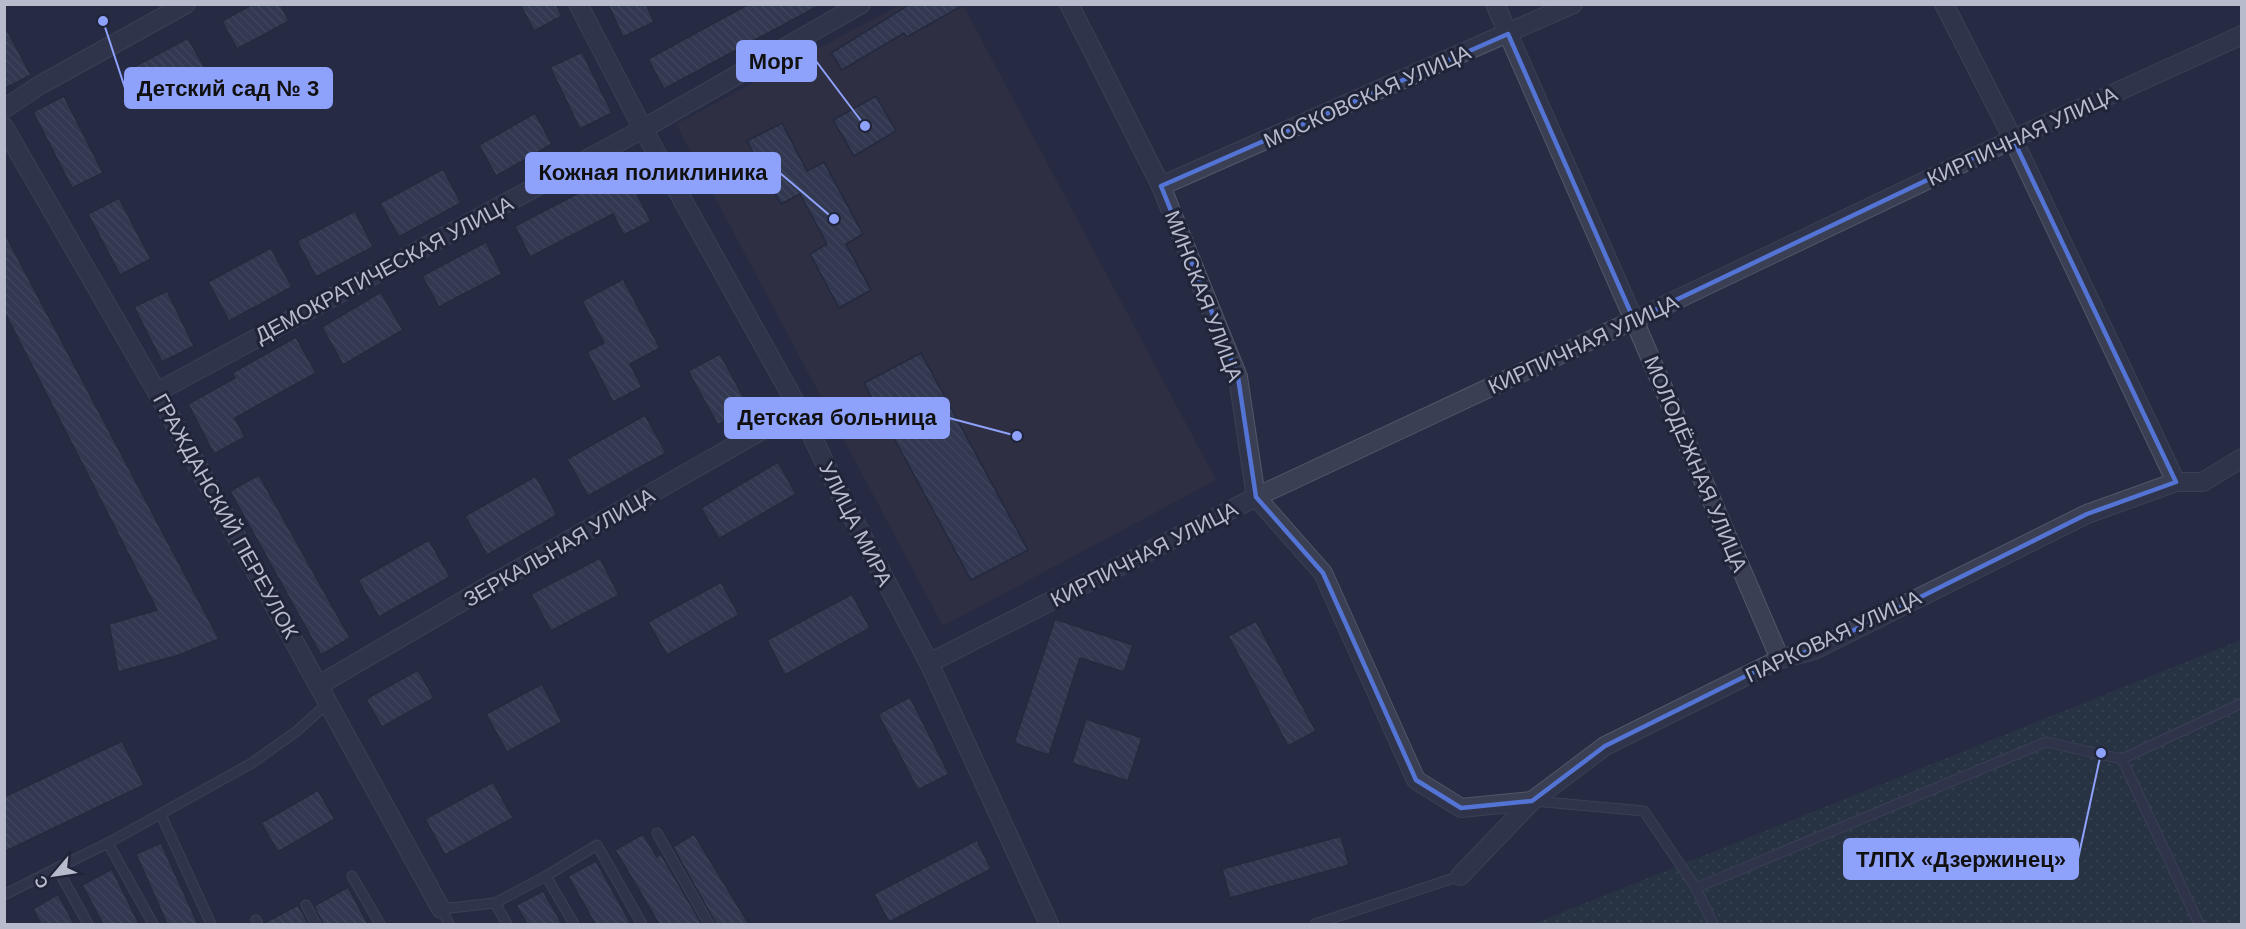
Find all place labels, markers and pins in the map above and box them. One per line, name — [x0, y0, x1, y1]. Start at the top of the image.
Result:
callout: Морг — [737, 41, 816, 81]
callout: Детский сад № 3 — [125, 68, 332, 108]
callout: Кожная поликлиника — [526, 153, 780, 193]
callout: Детская больница — [725, 398, 949, 438]
callout: ТЛПХ «Дзержинец» — [1844, 839, 2078, 879]

